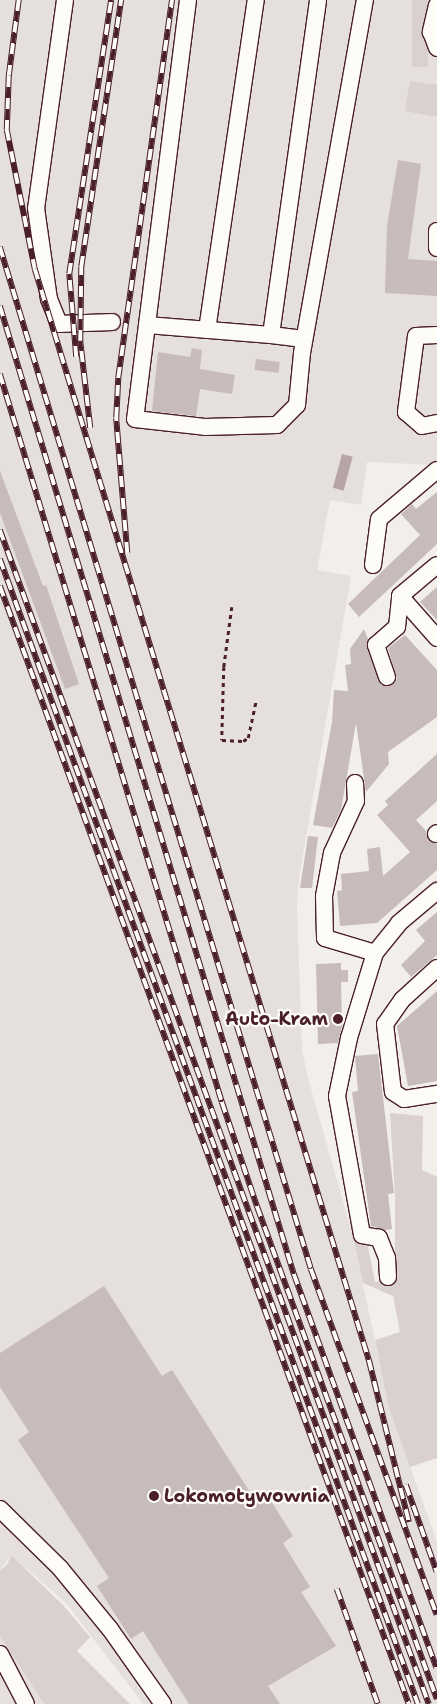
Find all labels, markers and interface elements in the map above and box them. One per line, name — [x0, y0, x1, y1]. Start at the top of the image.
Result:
place label: Auto-Kram — [225, 1008, 328, 1030]
marker: Auto-Kram — [332, 1013, 344, 1025]
place label: Lokomotywownia — [164, 1485, 330, 1507]
marker: Lokomotywownia — [148, 1490, 160, 1502]

